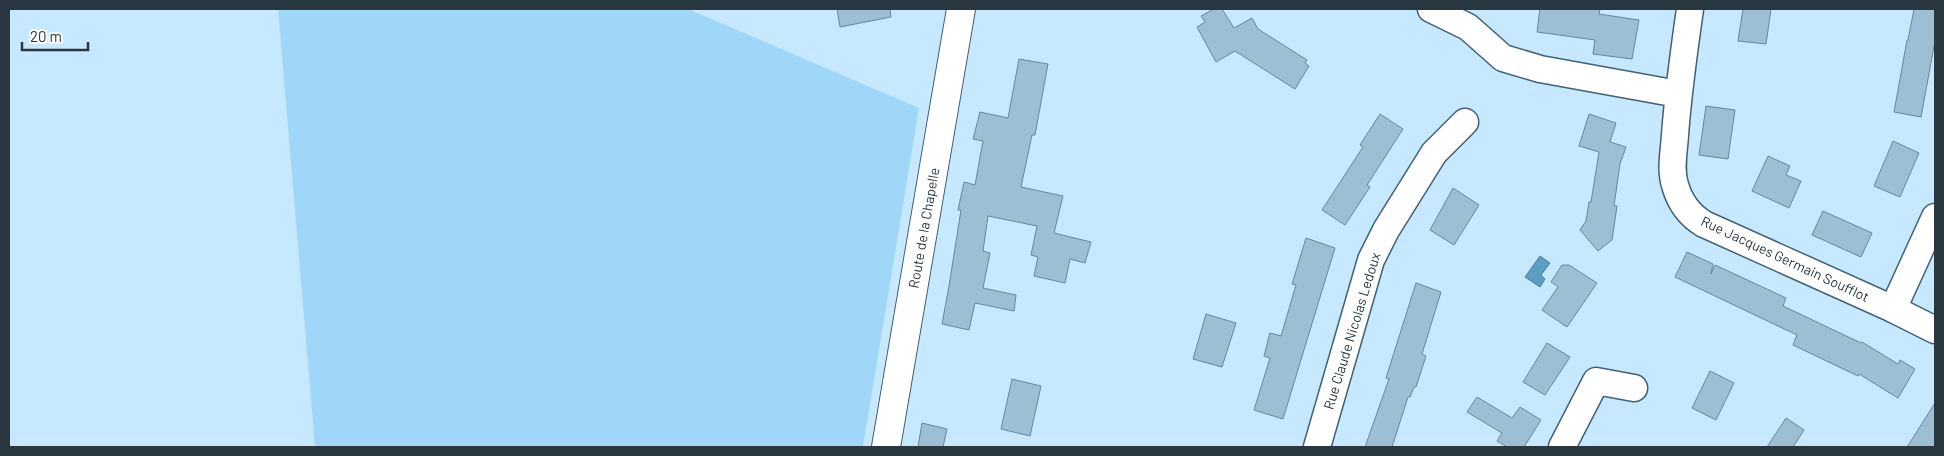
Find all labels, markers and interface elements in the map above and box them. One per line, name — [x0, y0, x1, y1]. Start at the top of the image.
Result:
scale bar — [22, 20, 89, 52]
text: 20 m — [30, 27, 62, 45]
street label: Route de la Chapelle — [905, 166, 942, 290]
street label: Rue Jacques Germain Soufflot — [1698, 212, 1872, 305]
street label: Rue Claude Nicolas Ledoux — [1320, 250, 1384, 411]

